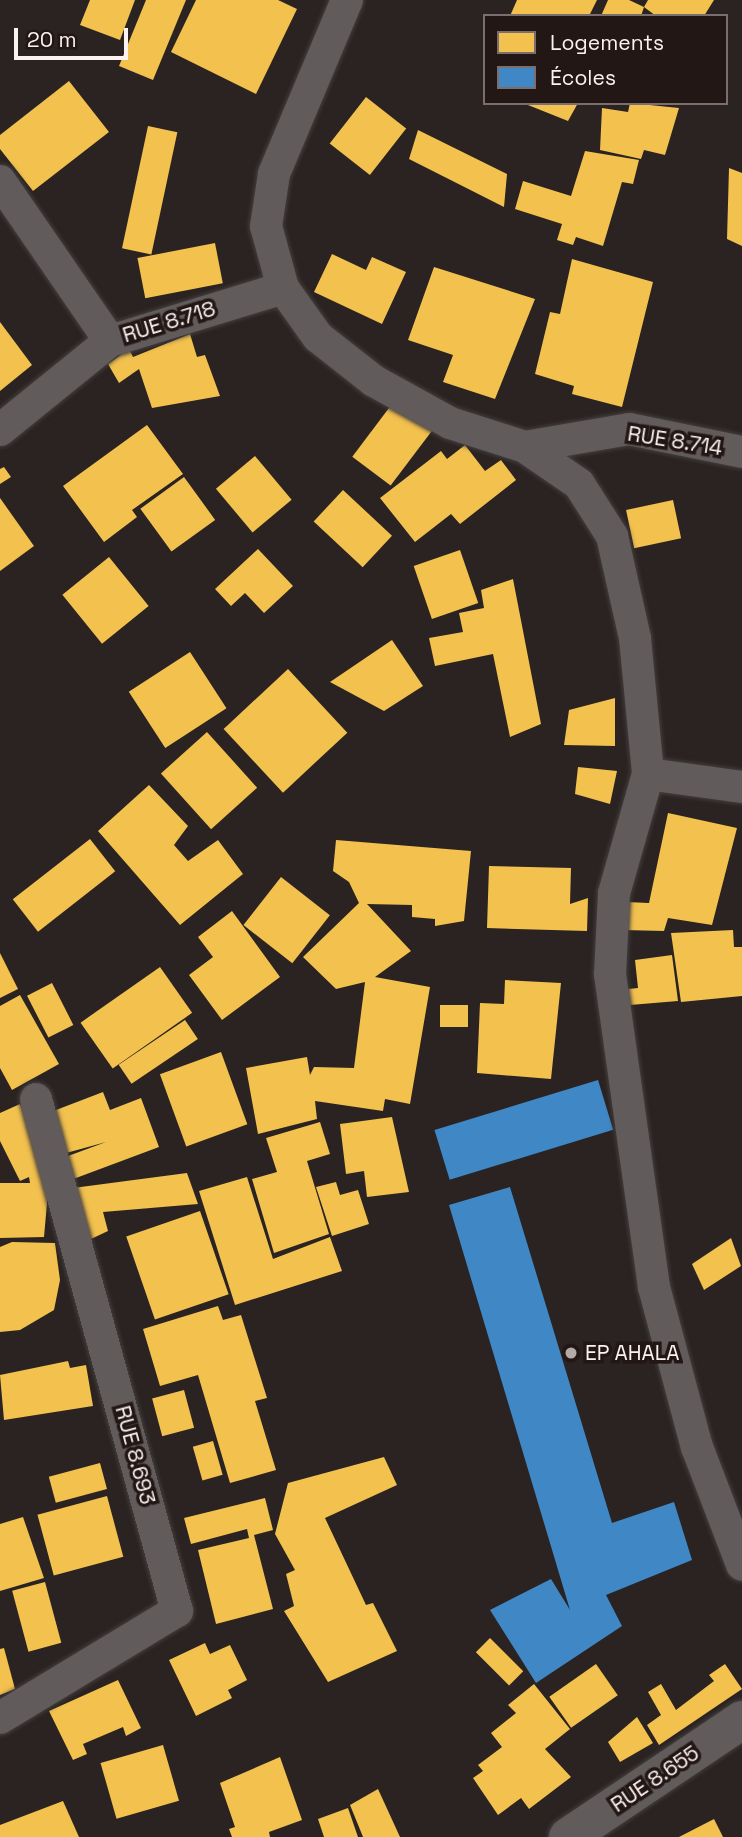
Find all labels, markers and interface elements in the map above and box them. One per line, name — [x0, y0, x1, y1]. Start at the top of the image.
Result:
scale bar — [18, 14, 131, 58]
legend — [483, 14, 728, 105]
text: 20 m — [27, 26, 77, 53]
text: Logements — [550, 29, 664, 56]
text: Écoles — [550, 64, 616, 91]
street label: RUE 8.718 — [120, 296, 218, 348]
street label: RUE 8.714 — [626, 421, 724, 461]
place label: EP AHALA — [585, 1340, 680, 1366]
marker: EP AHALA — [563, 1345, 579, 1361]
street label: RUE 8.693 — [110, 1403, 160, 1507]
street label: RUE 8.655 — [606, 1740, 704, 1818]

